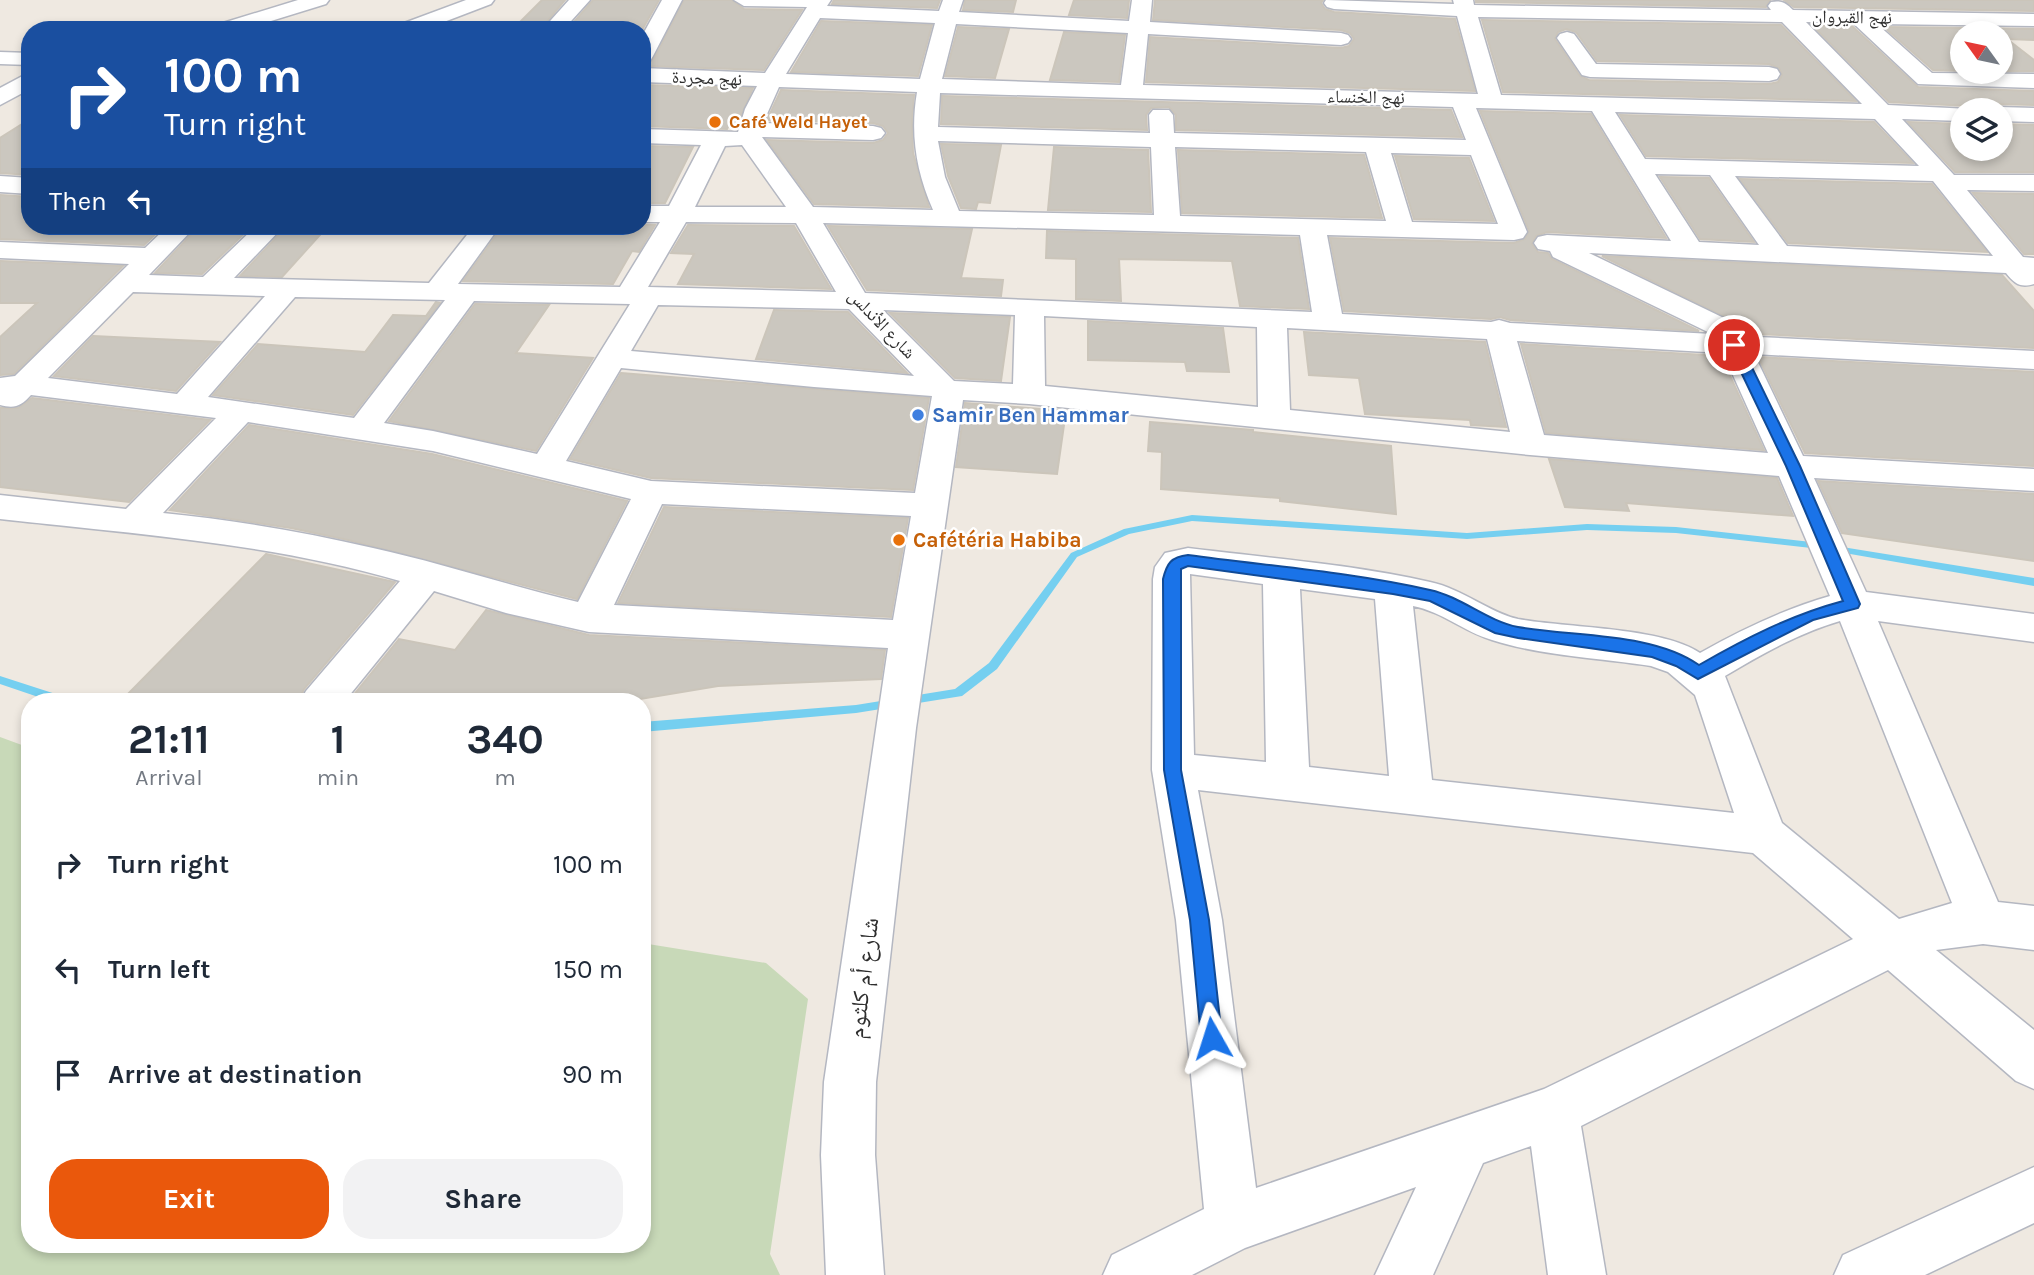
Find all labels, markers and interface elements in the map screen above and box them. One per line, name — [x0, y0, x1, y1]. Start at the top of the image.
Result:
street label: نهج القيروان — [1812, 5, 1892, 30]
north arrow — [1950, 21, 2012, 84]
map controls — [1950, 21, 2013, 161]
text: 100 m — [164, 47, 302, 104]
icon: right — [49, 49, 140, 140]
street label: نهج مجردة — [671, 66, 743, 91]
street label: نهج الخنساء — [1327, 85, 1405, 110]
button: layers — [1950, 98, 2013, 161]
text: Turn right — [164, 106, 306, 143]
place label: Café Weld Hayet — [729, 111, 868, 133]
marker: Café Weld Hayet — [707, 114, 723, 130]
icon: left — [121, 182, 159, 220]
text: Then — [49, 186, 107, 217]
street label: شارع الأندلس — [844, 285, 920, 363]
pin — [1704, 315, 1764, 375]
icon: arrive — [1715, 326, 1753, 364]
place label: Samir Ben Hammar — [932, 403, 1129, 427]
marker: Samir Ben Hammar — [910, 407, 926, 423]
place label: Cafétéria Habiba — [913, 528, 1082, 552]
marker: Cafétéria Habiba — [891, 532, 907, 548]
text: 21:11 — [128, 714, 210, 764]
text: 1 — [330, 714, 345, 764]
text: 340 — [466, 714, 544, 764]
text: Arrival — [135, 764, 203, 791]
text: min — [317, 764, 359, 791]
text: m — [494, 764, 516, 791]
icon: right — [49, 846, 87, 884]
text: Turn right — [108, 849, 229, 880]
text: 100 m — [553, 849, 623, 880]
street label: شارع أم كلثوم — [842, 916, 886, 1040]
icon: left — [49, 951, 87, 989]
text: Turn left — [108, 954, 210, 985]
text: 150 m — [554, 954, 623, 985]
position arrow — [1175, 1001, 1249, 1075]
icon: arrive — [49, 1056, 87, 1094]
text: Arrive at destination — [108, 1059, 362, 1090]
text: 90 m — [562, 1059, 623, 1090]
button: Exit — [49, 1159, 329, 1239]
button: Share — [343, 1159, 623, 1239]

